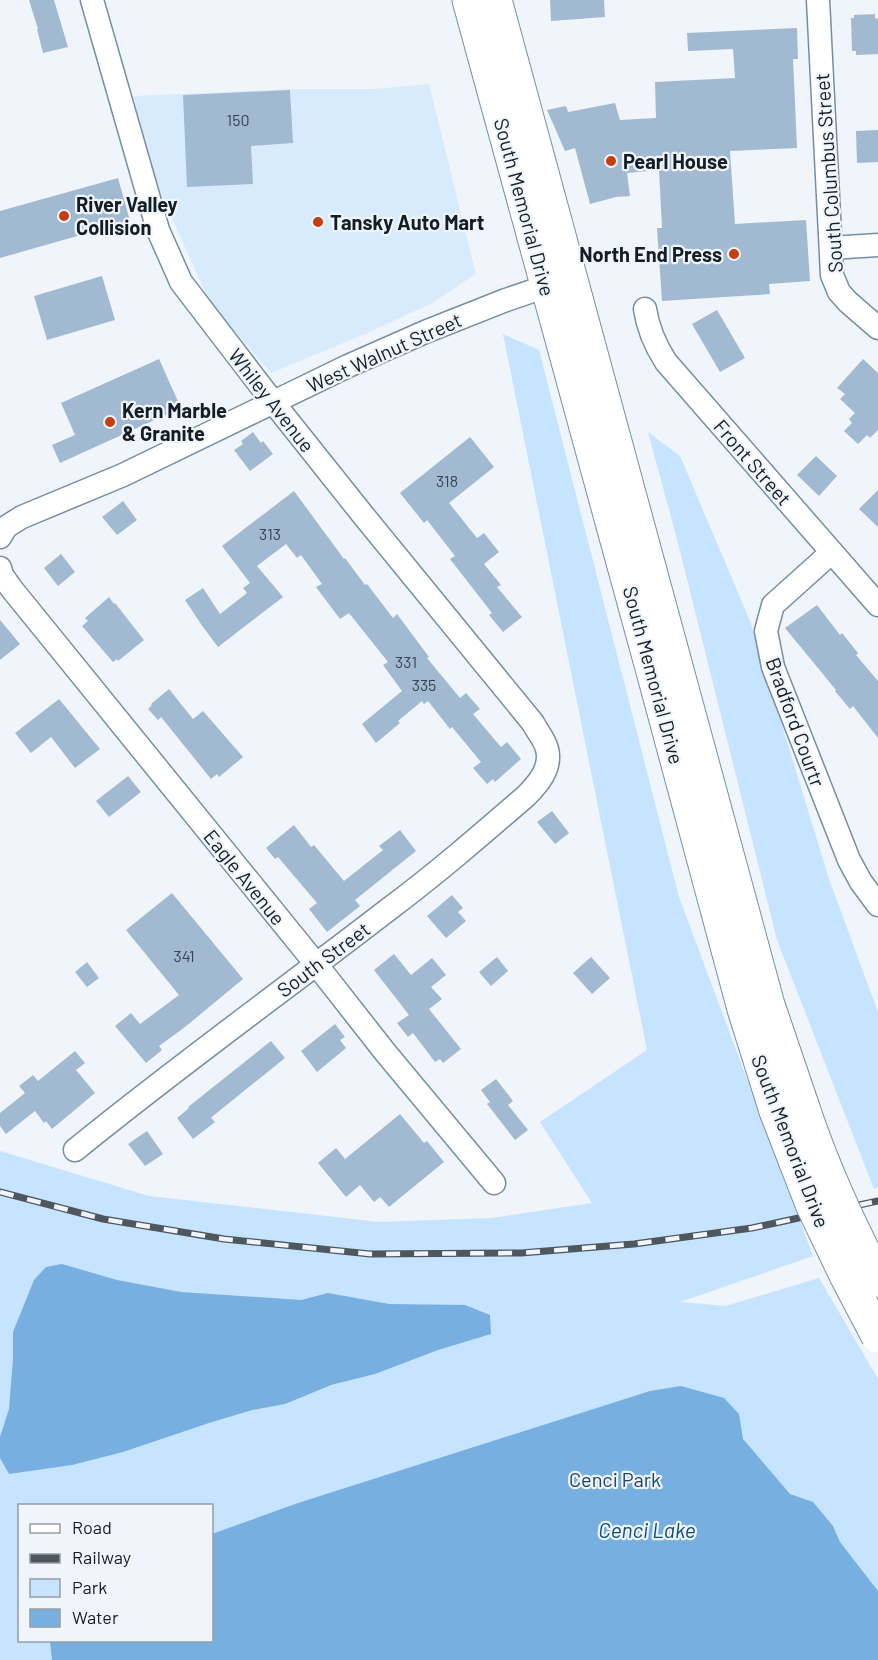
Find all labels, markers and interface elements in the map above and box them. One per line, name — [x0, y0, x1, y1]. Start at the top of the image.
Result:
street label: South Columbus Street — [809, 72, 847, 274]
house number: 150 — [227, 110, 249, 129]
street label: South Memorial Drive — [490, 115, 560, 299]
place label: Pearl House — [623, 149, 728, 173]
marker: Pearl House — [604, 154, 618, 168]
place label: River Valley Collision — [76, 192, 178, 239]
marker: River Valley Collision — [57, 209, 71, 223]
place label: Tansky Auto Mart — [330, 210, 484, 234]
marker: Tansky Auto Mart — [311, 215, 325, 229]
place label: North End Press — [579, 242, 722, 266]
marker: North End Press — [727, 247, 741, 261]
street label: West Walnut Street — [303, 307, 465, 397]
street label: Whiley Avenue — [224, 343, 320, 457]
place label: Kern Marble & Granite — [122, 398, 227, 445]
street label: Front Street — [709, 414, 797, 510]
marker: Kern Marble & Granite — [103, 415, 117, 429]
house number: 318 — [436, 471, 458, 490]
house number: 313 — [259, 524, 281, 543]
street label: South Memorial Drive — [619, 583, 689, 767]
house number: 331 — [395, 652, 417, 671]
street label: Bradford Courtr — [761, 654, 831, 790]
house number: 335 — [412, 675, 436, 694]
street label: Eagle Avenue — [199, 824, 291, 930]
street label: South Street — [272, 916, 374, 1002]
house number: 341 — [173, 946, 195, 965]
street label: South Memorial Drive — [747, 1051, 835, 1231]
park label: Cenci Park — [569, 1467, 661, 1491]
legend — [18, 1504, 213, 1642]
text: Road — [72, 1516, 112, 1538]
water label: Cenci Lake — [598, 1517, 696, 1542]
text: Railway — [72, 1546, 131, 1568]
text: Park — [72, 1576, 107, 1598]
text: Water — [72, 1606, 119, 1628]

